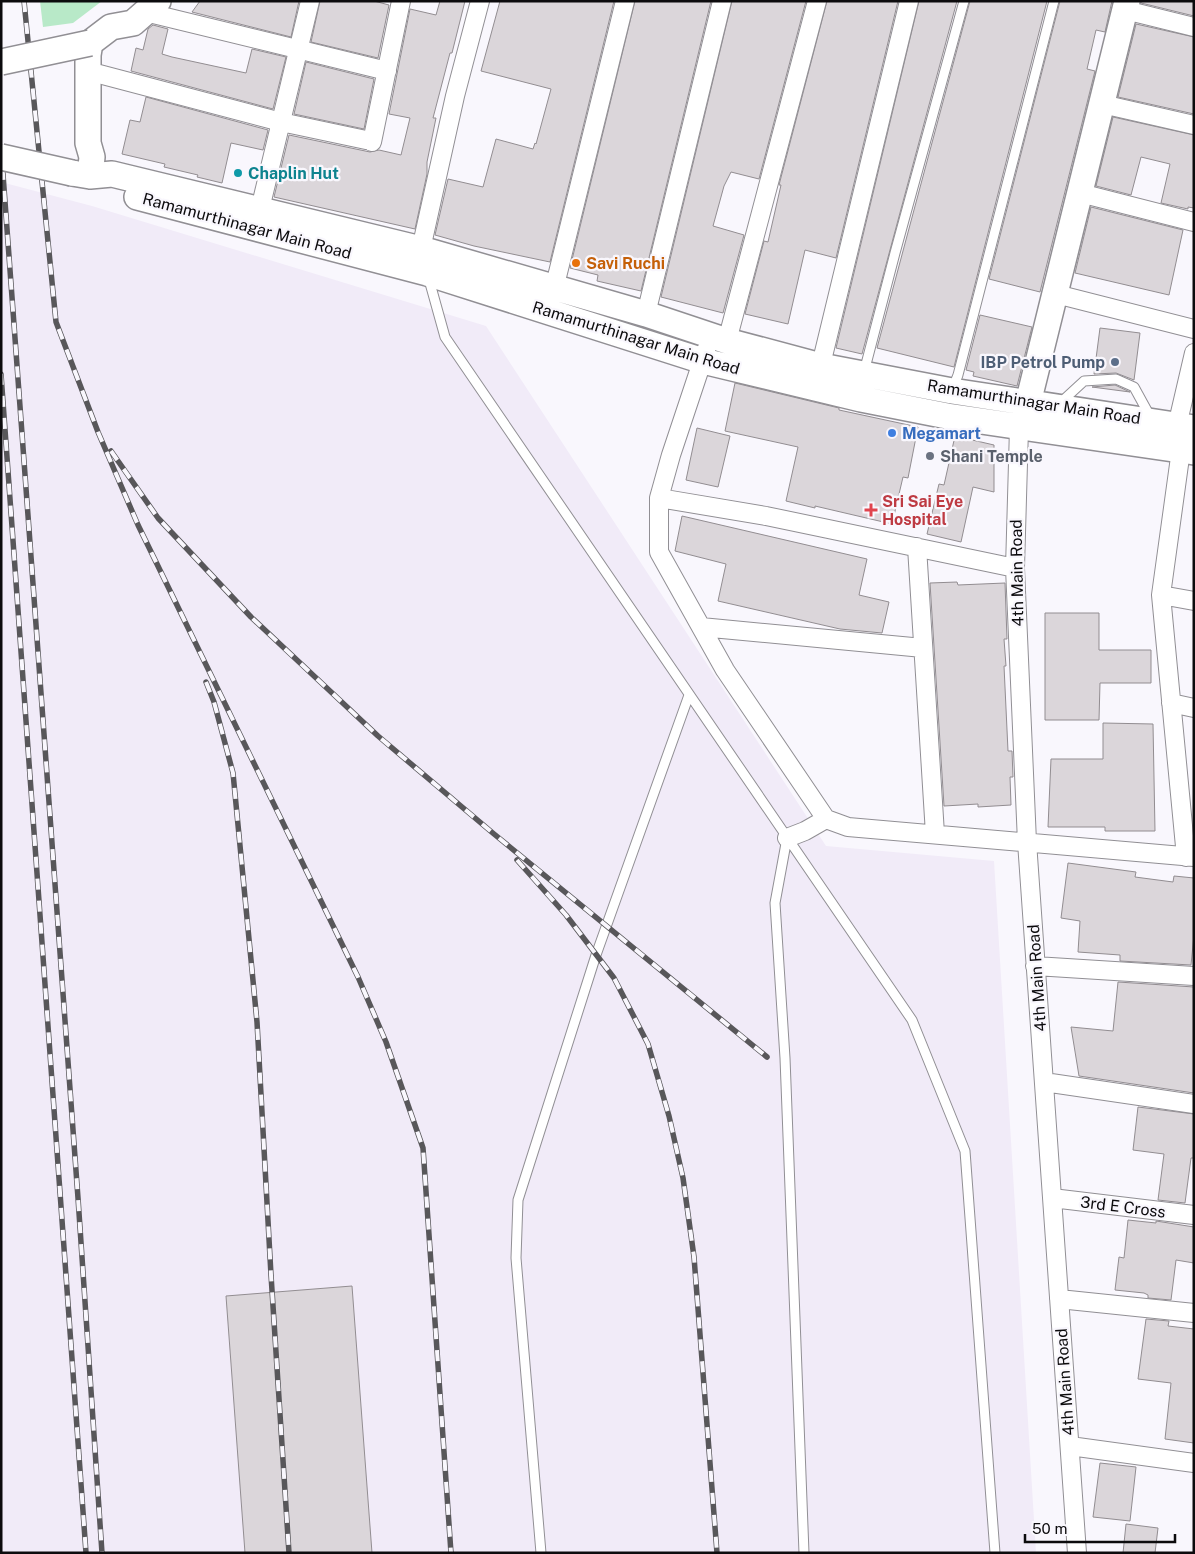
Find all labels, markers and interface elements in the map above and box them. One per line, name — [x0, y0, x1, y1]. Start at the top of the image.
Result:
place label: Chaplin Hut — [248, 164, 339, 183]
marker: Chaplin Hut — [232, 167, 244, 179]
street label: Ramamurthinagar Main Road — [140, 189, 354, 263]
place label: Savi Ruchi — [586, 254, 665, 273]
marker: Savi Ruchi — [570, 257, 582, 269]
street label: Ramamurthinagar Main Road — [530, 297, 742, 379]
place label: IBP Petrol Pump — [980, 353, 1105, 372]
marker: IBP Petrol Pump — [1109, 356, 1121, 368]
street label: Ramamurthinagar Main Road — [926, 376, 1142, 428]
place label: Megamart — [902, 424, 981, 443]
marker: Megamart — [886, 427, 898, 439]
place label: Shani Temple — [940, 447, 1043, 466]
marker: Shani Temple — [924, 450, 936, 462]
place label: Sri Sai Eye Hospital — [882, 492, 963, 529]
marker: Sri Sai Eye Hospital — [864, 503, 878, 517]
street label: 4th Main Road — [1007, 519, 1027, 627]
street label: 4th Main Road — [1024, 924, 1050, 1032]
street label: 3rd E Cross — [1079, 1192, 1167, 1222]
street label: 4th Main Road — [1052, 1328, 1078, 1436]
scale bar — [1025, 1512, 1175, 1544]
text: 50 m — [1032, 1520, 1067, 1537]

